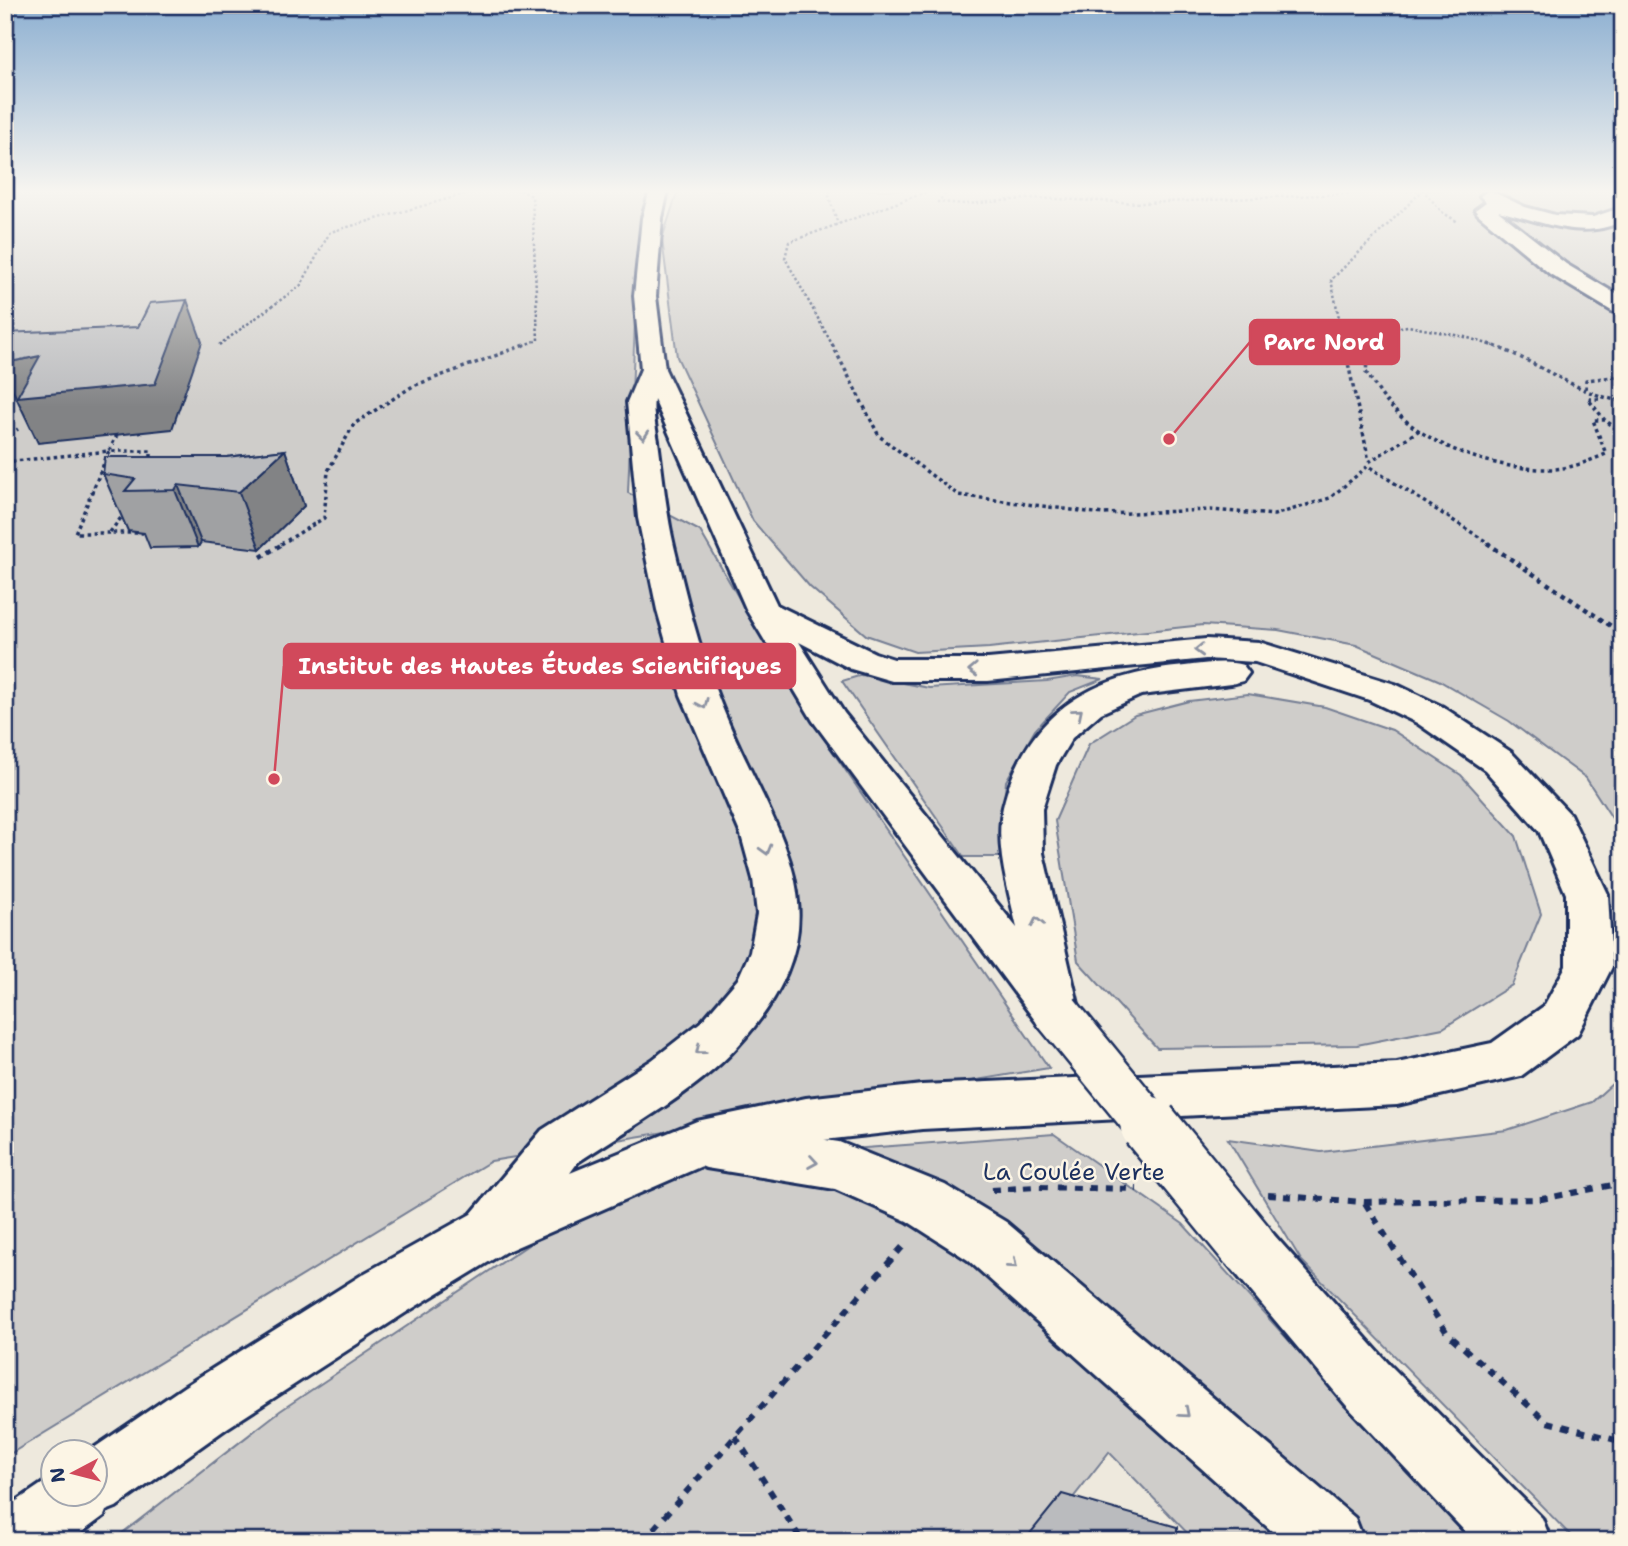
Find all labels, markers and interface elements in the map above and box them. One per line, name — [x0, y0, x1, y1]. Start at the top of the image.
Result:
callout: Parc Nord — [1250, 320, 1399, 364]
text: Parc Nord — [1264, 327, 1385, 357]
one-way arrow — [636, 429, 651, 440]
one-way arrow — [1193, 642, 1204, 657]
callout: Institut des Hautes Études Scientifiques — [284, 644, 795, 688]
text: Institut des Hautes Études Scientifiques — [298, 650, 782, 681]
one-way arrow — [967, 663, 978, 678]
one-way arrow — [695, 696, 709, 709]
one-way arrow — [1070, 709, 1083, 722]
one-way arrow — [757, 844, 772, 856]
one-way arrow — [1031, 916, 1046, 928]
one-way arrow — [696, 1042, 709, 1054]
one-way arrow — [807, 1154, 819, 1169]
street label: La Coulée Verte — [983, 1156, 1165, 1188]
one-way arrow — [1005, 1256, 1018, 1268]
one-way arrow — [1177, 1405, 1190, 1417]
north arrow — [38, 1438, 108, 1508]
text: N — [44, 1466, 71, 1484]

